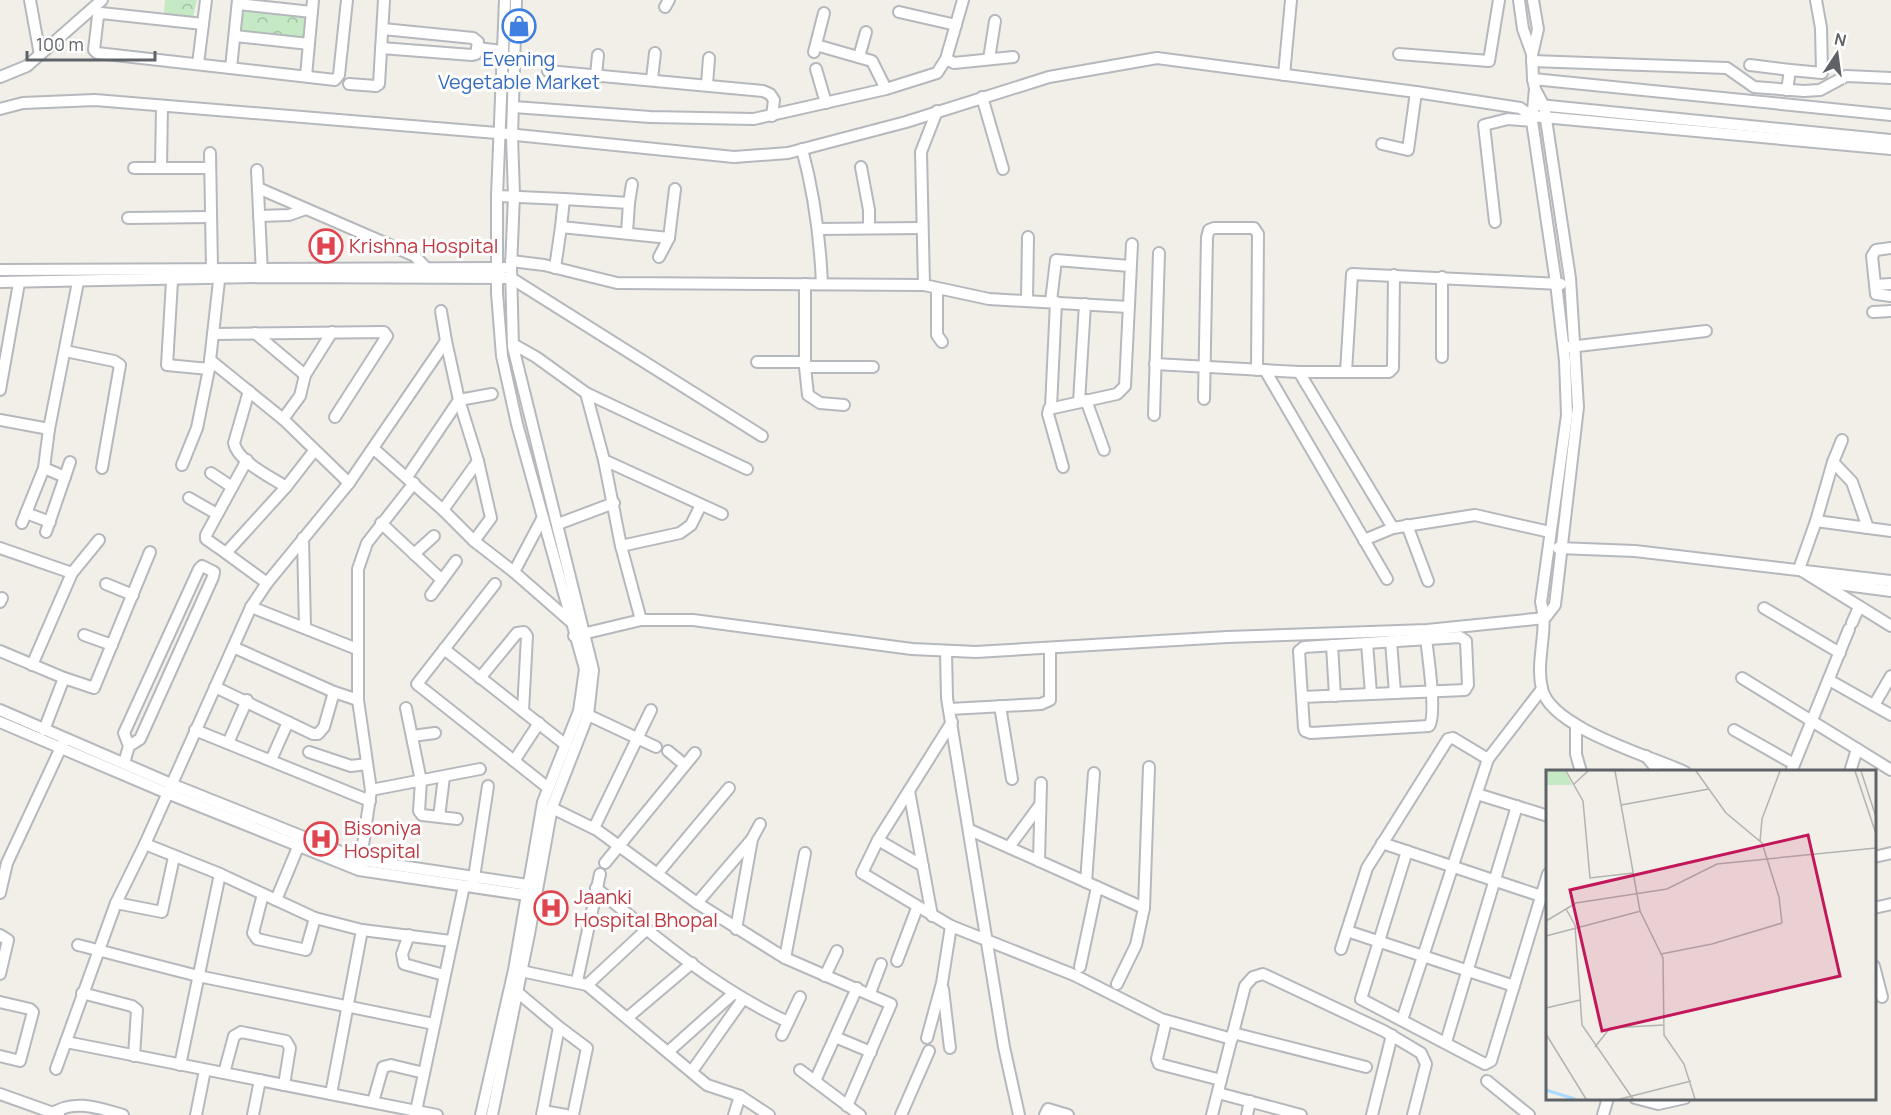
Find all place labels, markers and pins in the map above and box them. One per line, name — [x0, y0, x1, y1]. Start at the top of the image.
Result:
shop icon: Evening Vegetable Market — [501, 8, 537, 44]
place label: Evening Vegetable Market — [438, 45, 600, 95]
hospital icon: Krishna Hospital — [308, 228, 344, 264]
place label: Krishna Hospital — [349, 232, 498, 259]
place label: Bisoniya Hospital — [344, 814, 421, 864]
hospital icon: Bisoniya Hospital — [303, 821, 339, 857]
place label: Jaanki Hospital Bhopal — [574, 883, 718, 933]
hospital icon: Jaanki Hospital Bhopal — [533, 890, 569, 926]

